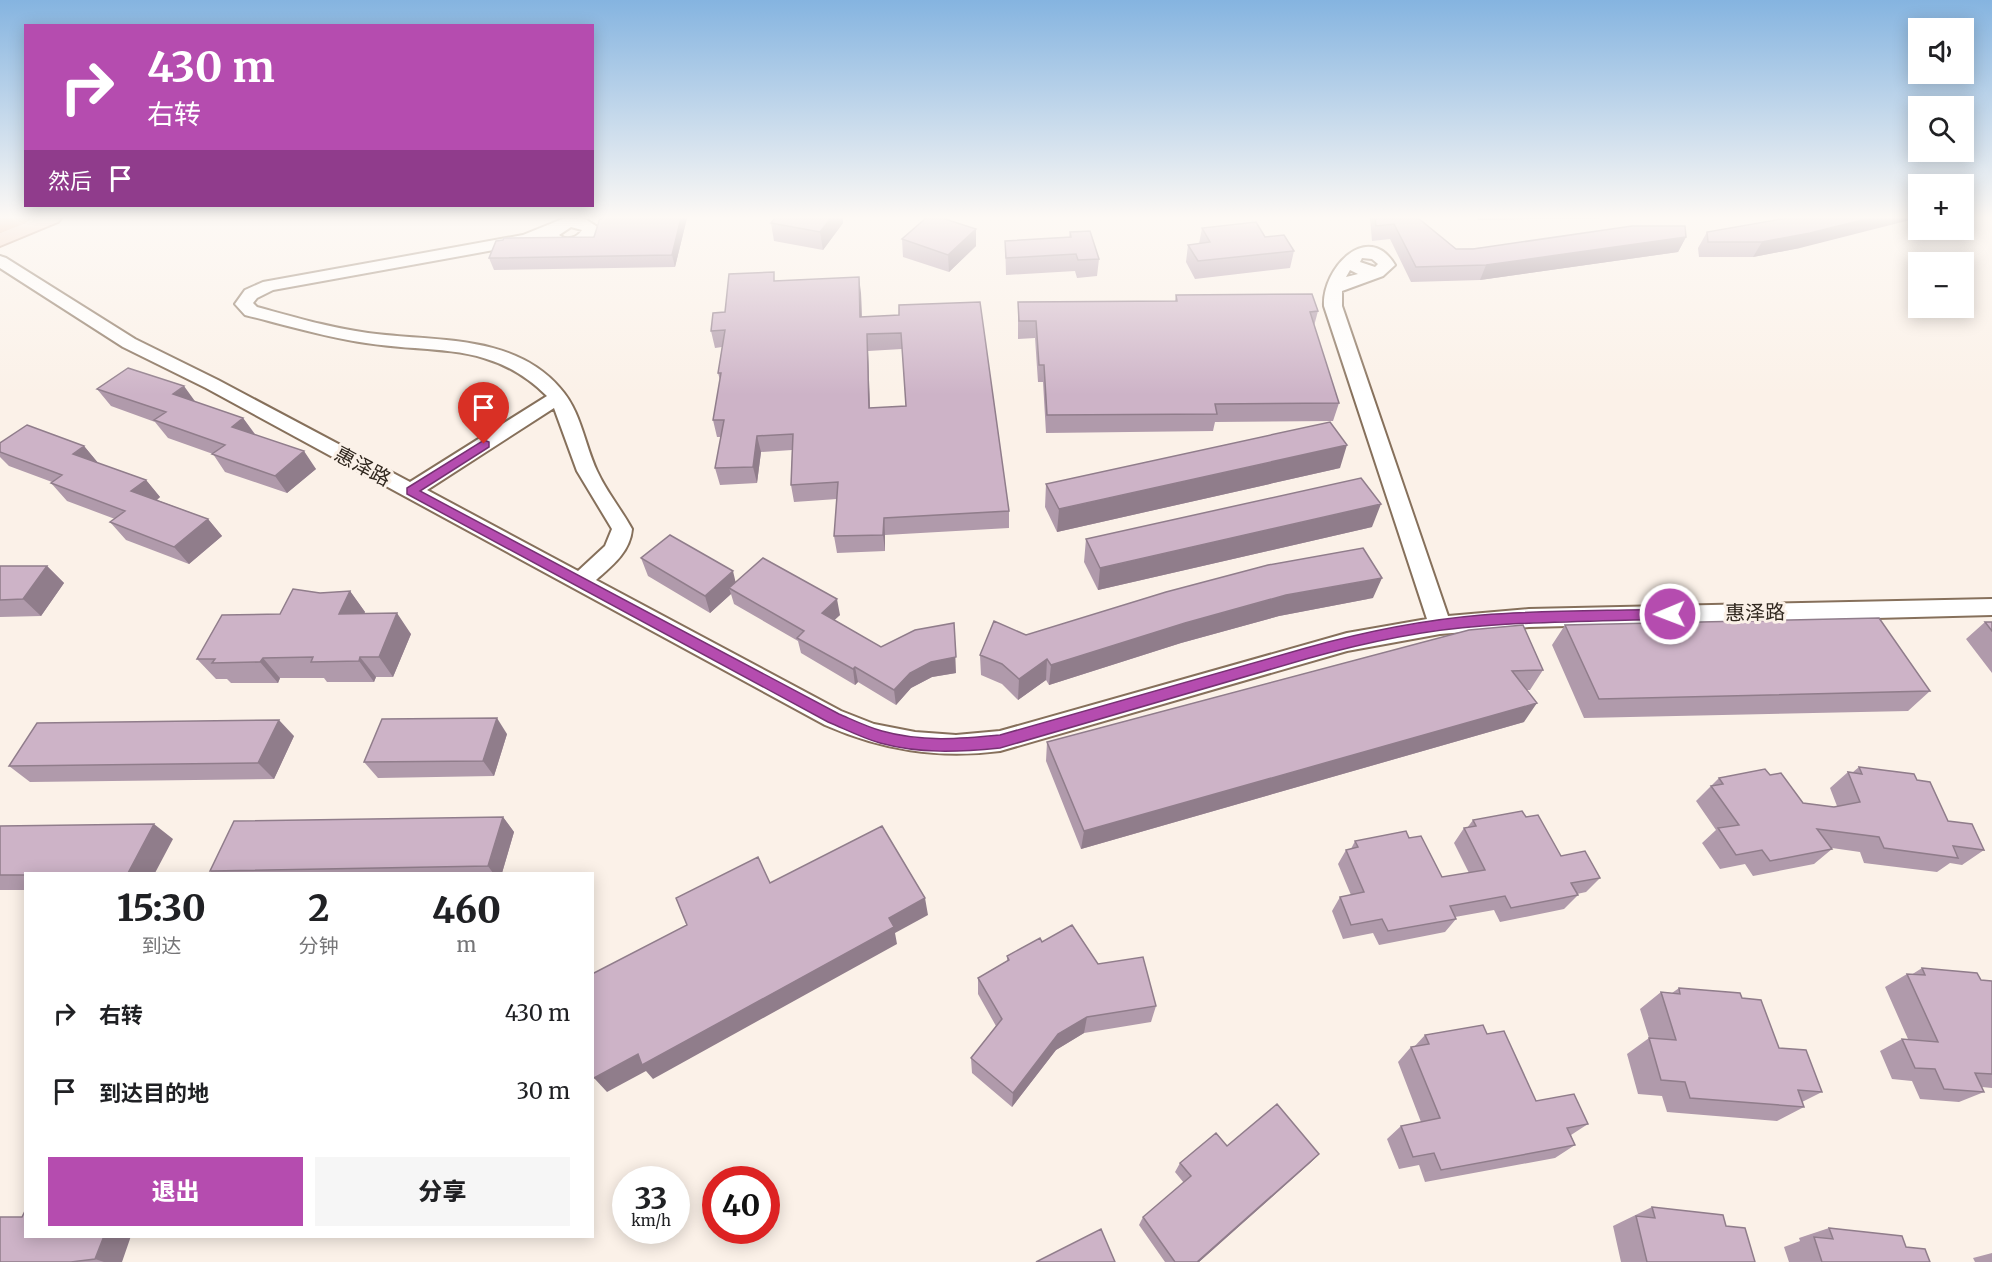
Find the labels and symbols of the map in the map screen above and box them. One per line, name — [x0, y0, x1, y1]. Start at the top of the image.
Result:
pin — [458, 382, 509, 444]
street label: 惠泽路 — [331, 441, 395, 491]
position arrow — [1638, 582, 1702, 646]
street label: 惠泽路 — [1725, 599, 1785, 625]
speed limit sign: 40 — [702, 1166, 780, 1244]

